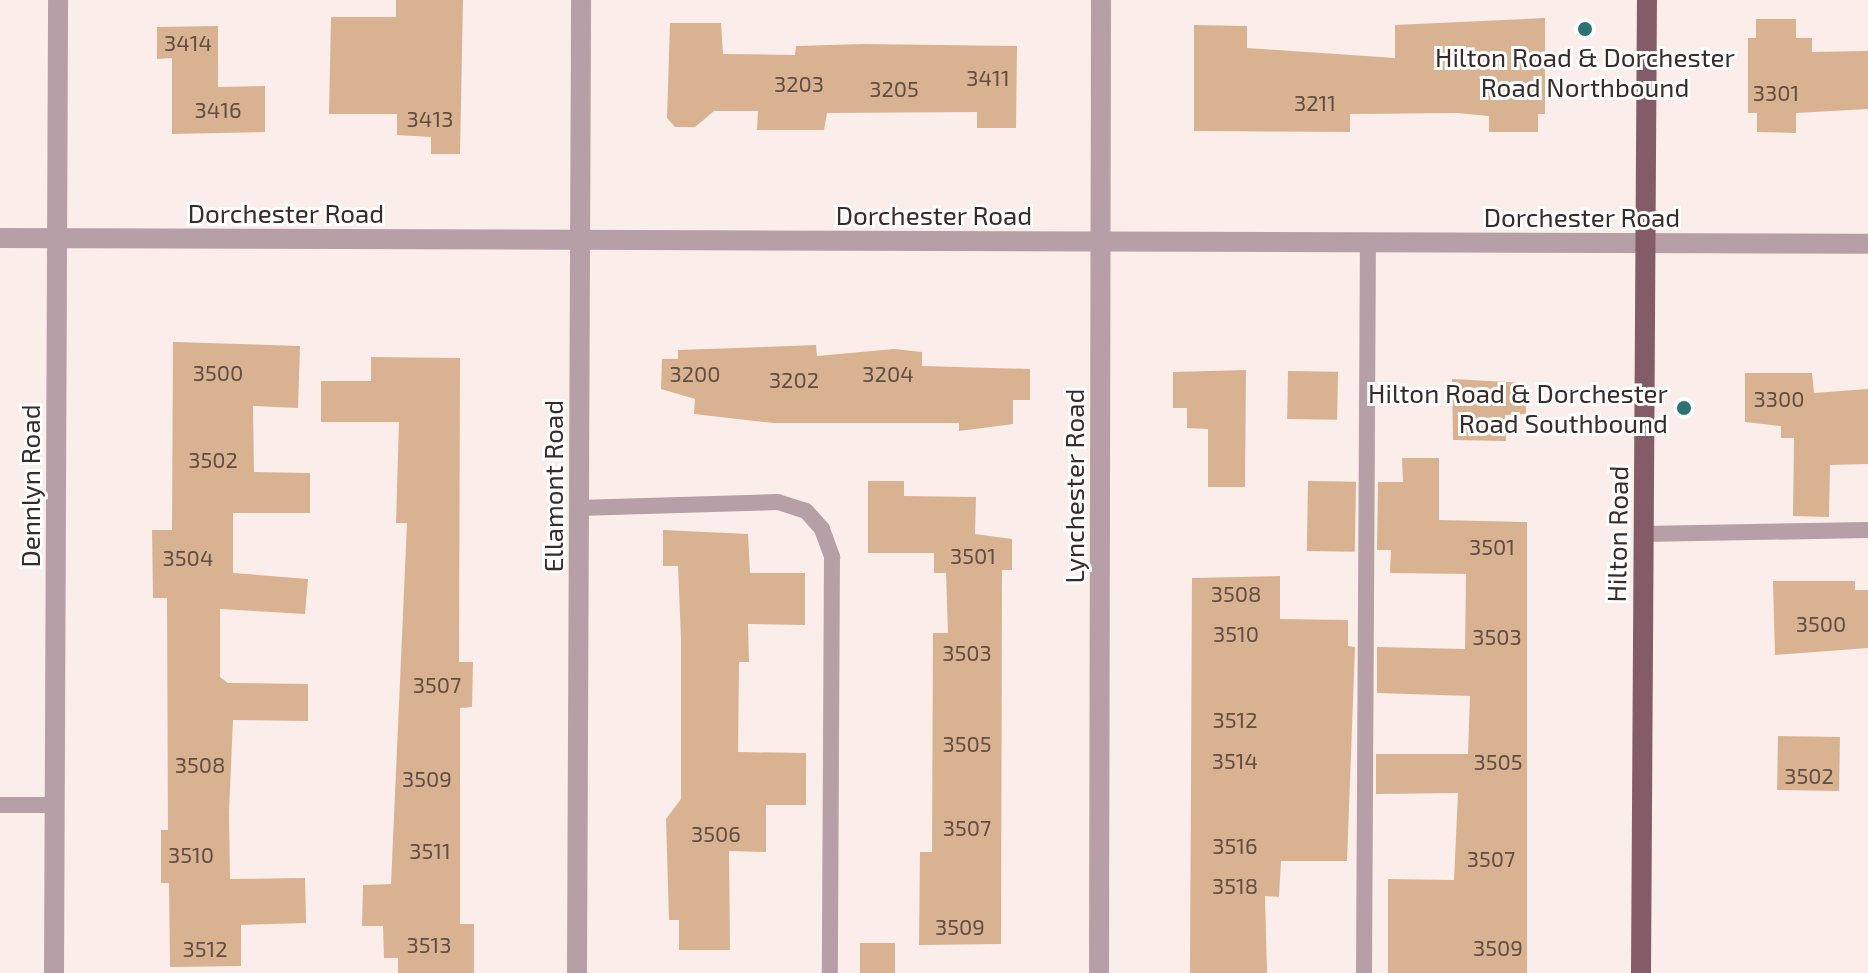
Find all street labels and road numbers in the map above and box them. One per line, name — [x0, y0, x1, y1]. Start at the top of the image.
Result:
street label: Dorchester Road — [187, 197, 385, 229]
street label: Dorchester Road — [835, 199, 1033, 231]
street label: Dorchester Road — [1483, 201, 1681, 233]
street label: Lynchester Road — [1058, 388, 1090, 584]
street label: Ellamont Road — [537, 400, 569, 572]
street label: Dennlyn Road — [14, 404, 46, 568]
street label: Hilton Road — [1600, 465, 1634, 603]

